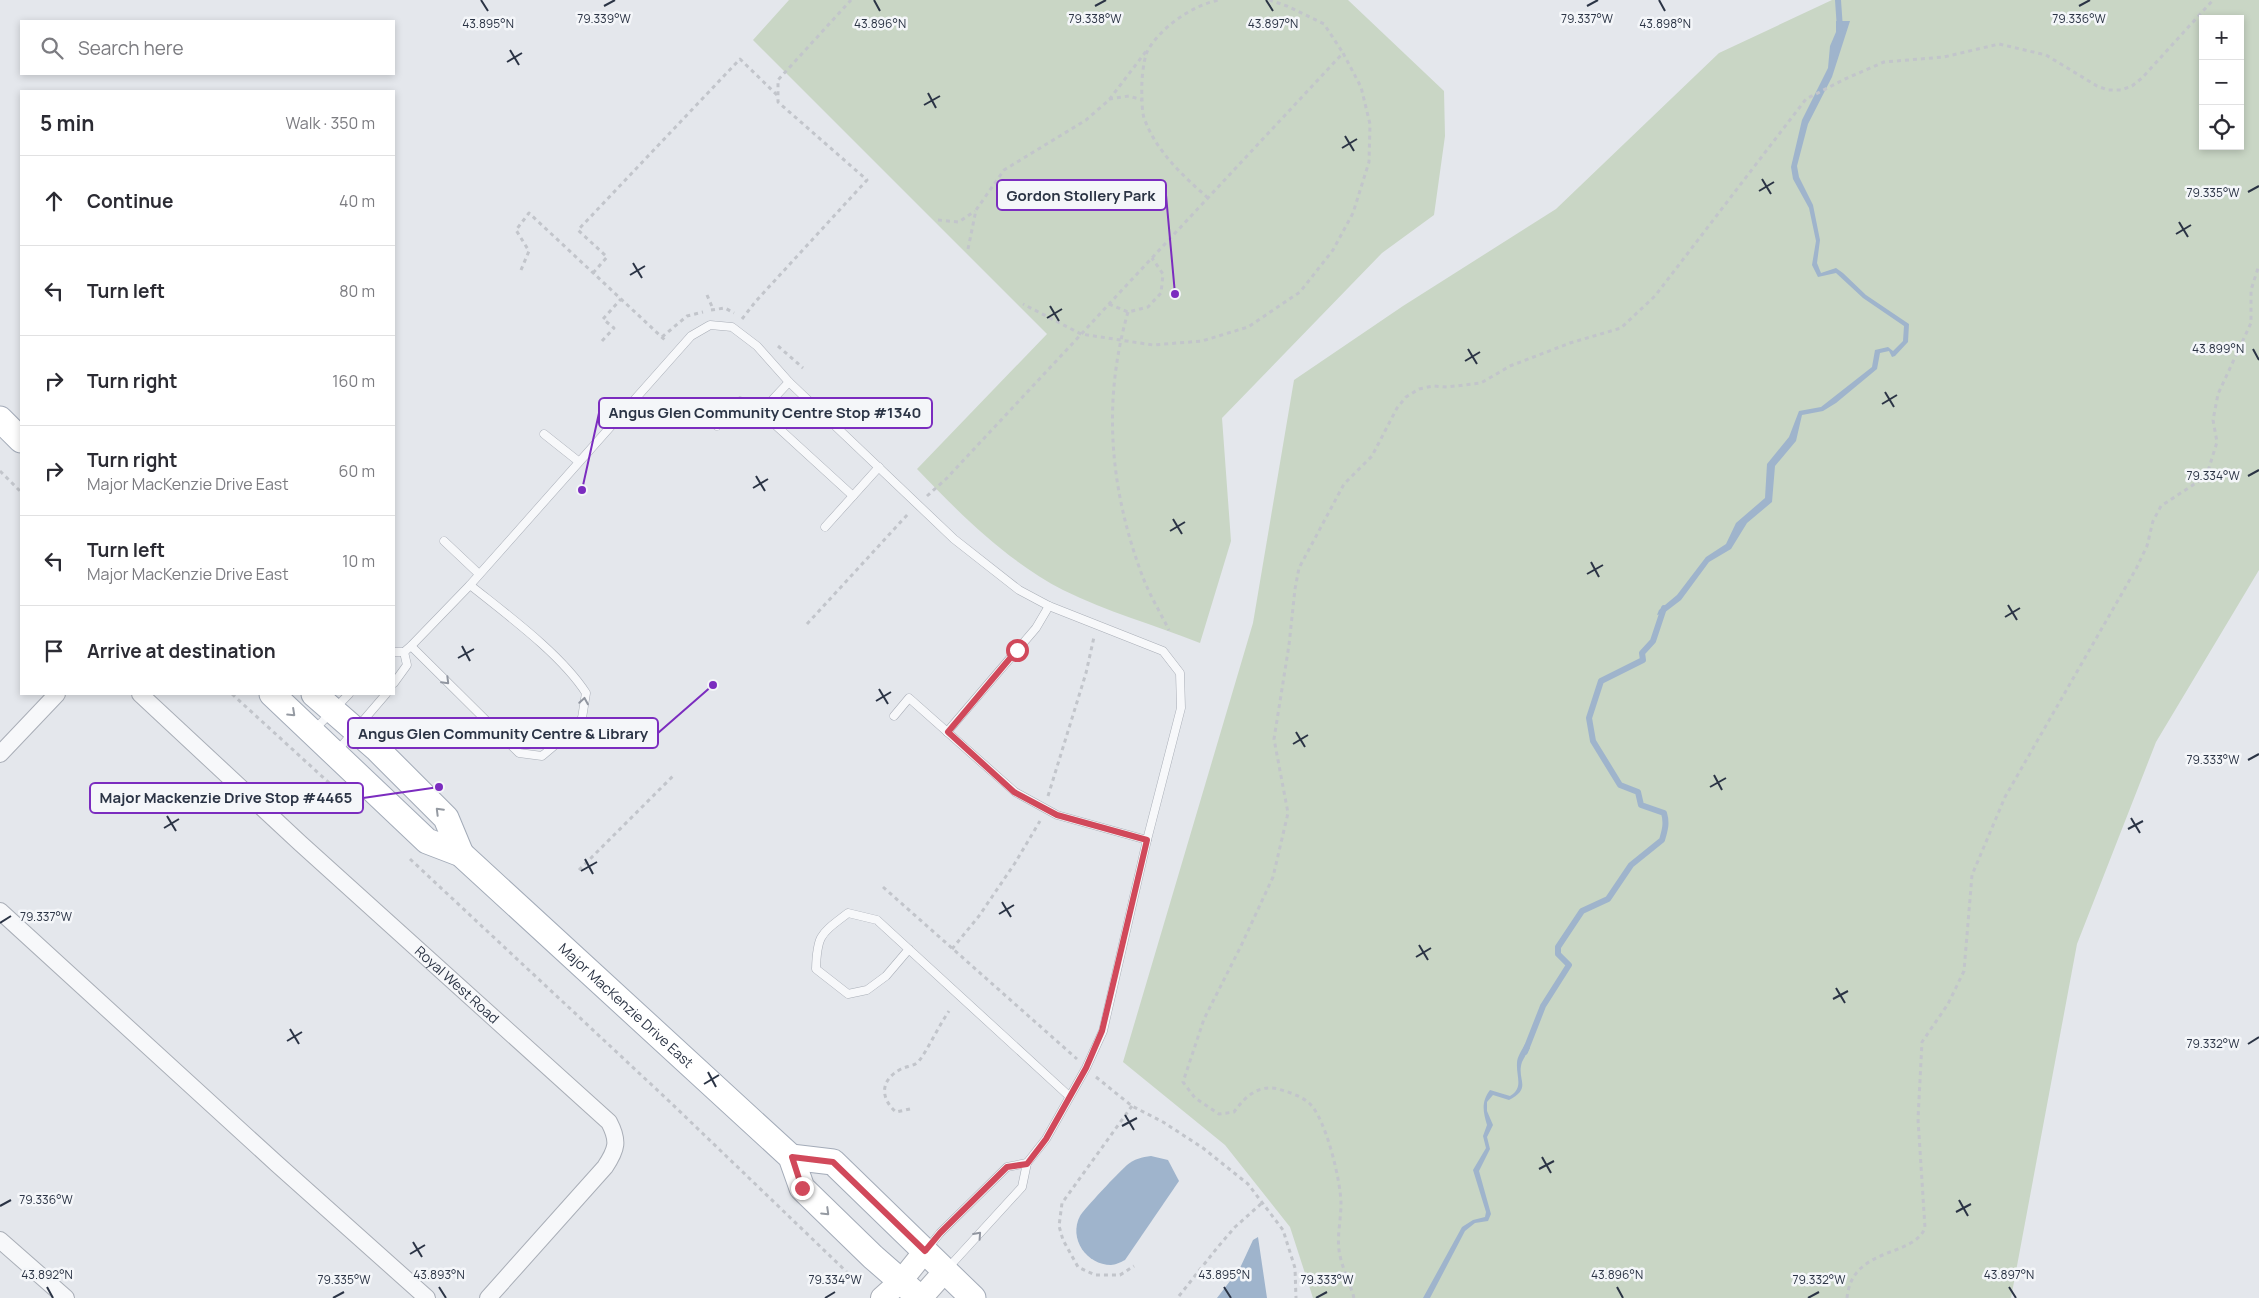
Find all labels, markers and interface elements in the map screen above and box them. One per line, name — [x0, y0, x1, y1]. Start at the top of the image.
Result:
text: 79.339°W — [577, 10, 632, 27]
text: 79.338°W — [1068, 10, 1122, 27]
text: 79.337°W — [1561, 10, 1614, 27]
text: 79.336°W — [2052, 10, 2107, 27]
text: 43.895°N — [462, 15, 514, 32]
text: 43.896°N — [854, 15, 906, 32]
text: 43.897°N — [1248, 15, 1298, 32]
text: 43.898°N — [1639, 15, 1691, 32]
map controls — [2199, 15, 2244, 150]
button: + — [2199, 15, 2244, 60]
search box — [20, 20, 395, 75]
icon: search — [38, 34, 66, 62]
text: Search here — [78, 35, 184, 61]
button: − — [2199, 60, 2244, 105]
button: locate — [2199, 105, 2244, 150]
text: 5 min — [40, 109, 94, 137]
text: Walk · 350 m — [286, 112, 375, 134]
callout: Gordon Stollery Park — [997, 180, 1166, 210]
text: 79.335°W — [2186, 184, 2240, 201]
text: Gordon Stollery Park — [1007, 185, 1156, 206]
icon: ahead — [40, 187, 68, 215]
text: Continue — [87, 188, 173, 214]
text: 40 m — [339, 190, 375, 212]
icon: left — [40, 277, 68, 305]
text: Turn left — [87, 278, 165, 304]
text: 80 m — [339, 280, 375, 302]
text: 43.899°N — [2192, 340, 2244, 357]
icon: right — [40, 367, 68, 395]
text: Turn right — [87, 368, 177, 394]
text: 160 m — [332, 370, 375, 392]
callout: Angus Glen Community Centre Stop #1340 — [599, 398, 932, 428]
text: Angus Glen Community Centre Stop #1340 — [609, 402, 921, 423]
text: Turn right — [87, 447, 177, 473]
icon: right — [40, 457, 68, 485]
text: 60 m — [339, 460, 375, 482]
text: 79.334°W — [2186, 467, 2240, 484]
text: Major MacKenzie Drive East — [87, 473, 289, 495]
text: Turn left — [87, 537, 165, 563]
icon: left — [40, 547, 68, 575]
text: 10 m — [342, 550, 375, 572]
text: Major MacKenzie Drive East — [87, 563, 289, 585]
icon: arrive — [40, 637, 68, 665]
text: Arrive at destination — [87, 638, 276, 664]
route start — [1006, 639, 1029, 662]
one-way arrow — [440, 675, 449, 684]
one-way arrow — [579, 697, 589, 706]
one-way arrow — [286, 707, 295, 716]
callout: Angus Glen Community Centre & Library — [348, 718, 658, 748]
text: Angus Glen Community Centre & Library — [358, 723, 649, 744]
text: 79.333°W — [2187, 751, 2240, 768]
callout: Major Mackenzie Drive Stop #4465 — [90, 783, 363, 813]
text: Major Mackenzie Drive Stop #4465 — [100, 787, 353, 808]
one-way arrow — [436, 808, 445, 817]
text: 79.337°W — [20, 908, 73, 925]
street label: Major MacKenzie Drive East — [555, 938, 698, 1072]
street label: Royal West Road — [411, 941, 503, 1027]
text: 79.332°W — [2186, 1035, 2240, 1052]
route end — [791, 1177, 814, 1200]
text: 79.336°W — [19, 1191, 74, 1208]
one-way arrow — [820, 1206, 829, 1215]
one-way arrow — [972, 1231, 981, 1240]
text: 43.892°N — [21, 1266, 73, 1283]
text: 43.893°N — [413, 1266, 465, 1283]
text: 43.895°N — [1198, 1266, 1250, 1283]
text: 43.896°N — [1591, 1266, 1643, 1283]
text: 43.897°N — [1984, 1266, 2034, 1283]
text: 79.335°W — [317, 1271, 371, 1288]
text: 79.334°W — [808, 1271, 862, 1288]
text: 79.333°W — [1301, 1271, 1354, 1288]
text: 79.332°W — [1792, 1271, 1846, 1288]

